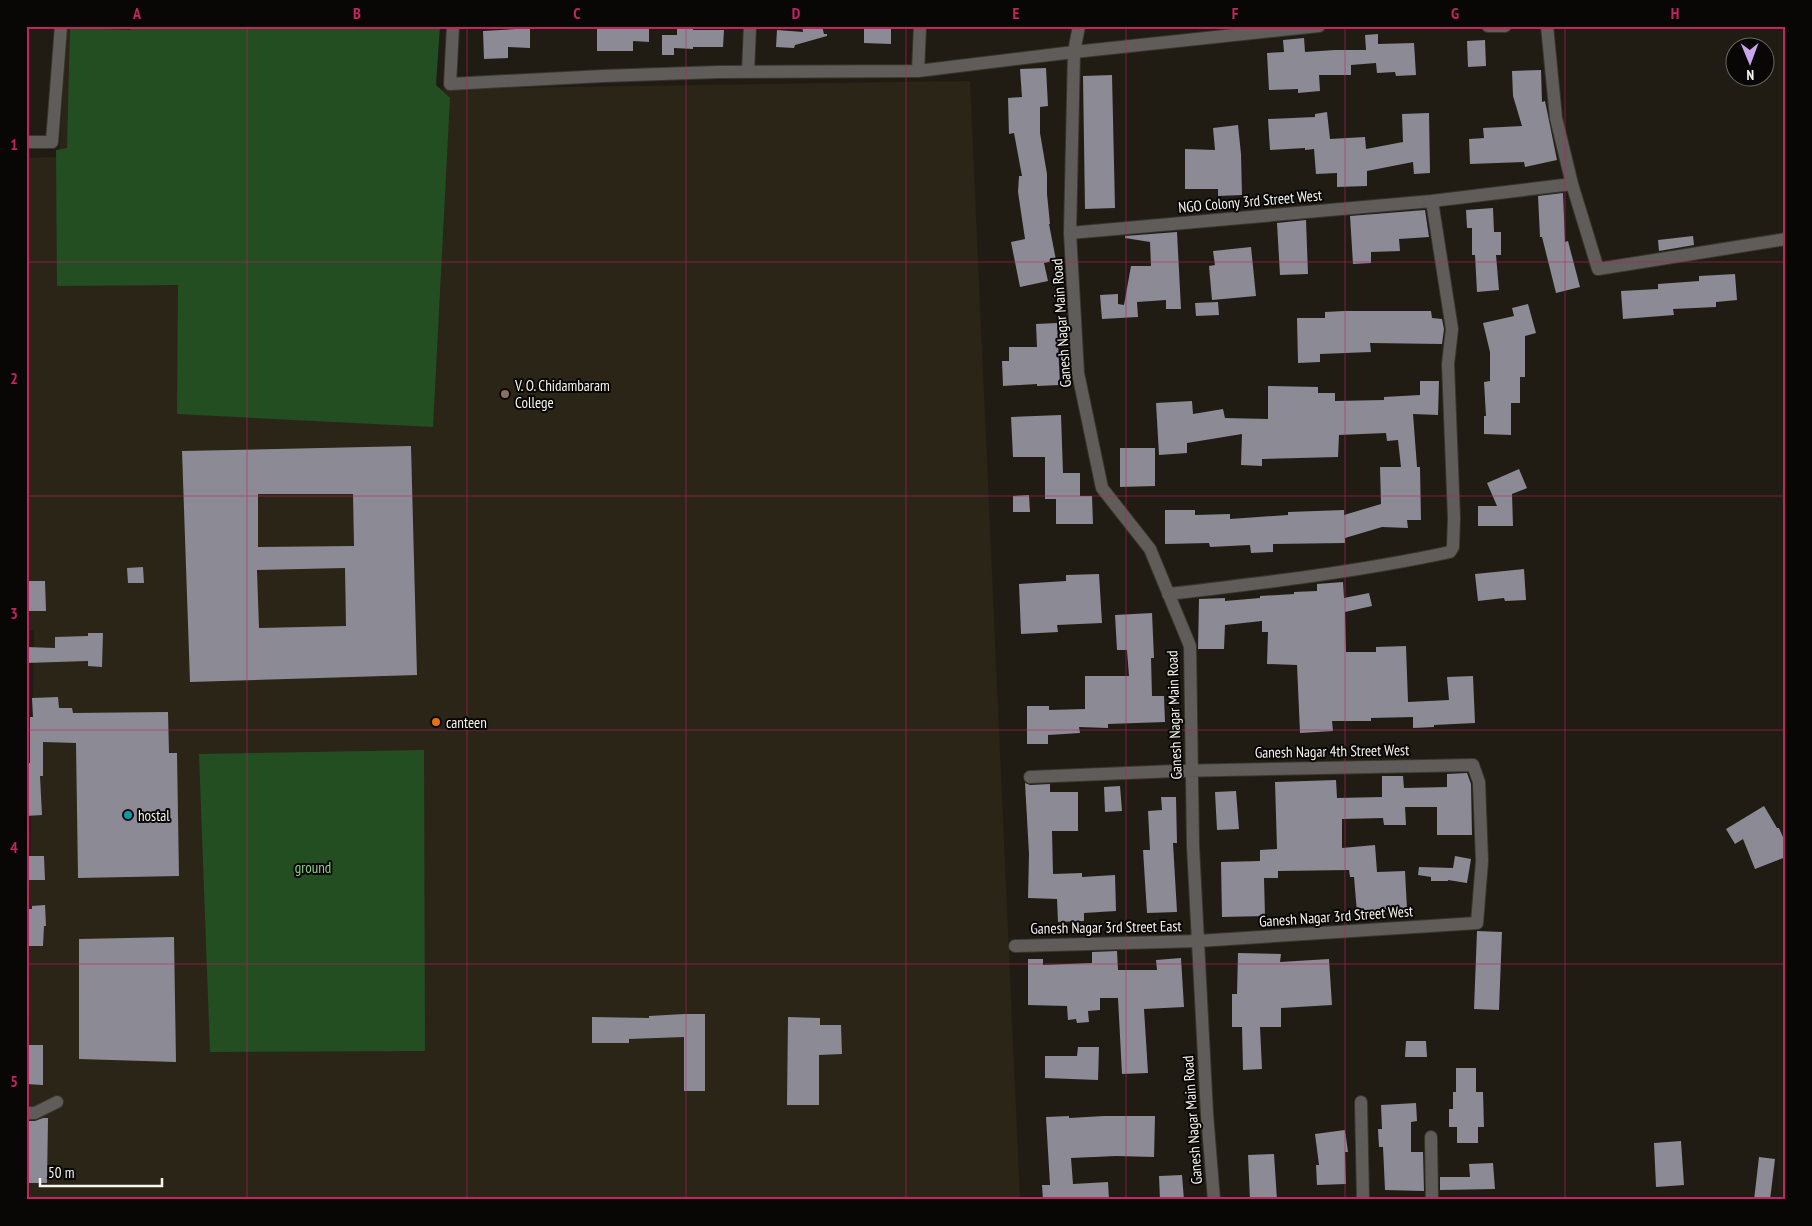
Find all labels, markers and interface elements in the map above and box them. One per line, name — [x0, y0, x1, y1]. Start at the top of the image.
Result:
text: A — [132, 3, 142, 23]
text: B — [353, 3, 361, 23]
text: C — [573, 3, 581, 23]
text: D — [792, 3, 801, 23]
text: E — [1013, 3, 1020, 23]
text: F — [1232, 3, 1239, 23]
text: G — [1451, 3, 1459, 23]
text: H — [1671, 3, 1679, 23]
north arrow — [1724, 38, 1774, 88]
text: N — [1746, 66, 1754, 84]
text: 1 — [10, 134, 18, 154]
street label: NGO Colony 3rd Street West — [1177, 185, 1323, 217]
street label: Ganesh Nagar Main Road — [1047, 258, 1075, 388]
text: 2 — [10, 368, 18, 388]
place label: V. O. Chidambaram College — [514, 376, 610, 412]
marker: V. O. Chidambaram College — [499, 388, 511, 400]
text: 3 — [10, 603, 18, 623]
street label: Ganesh Nagar Main Road — [1162, 650, 1186, 780]
place label: canteen — [446, 713, 487, 732]
marker: canteen — [430, 716, 442, 728]
street label: Ganesh Nagar 4th Street West — [1255, 740, 1409, 762]
place label: hostal — [138, 806, 170, 825]
marker: hostal — [122, 809, 134, 821]
text: 4 — [10, 837, 18, 857]
park label: ground — [295, 858, 331, 877]
street label: Ganesh Nagar 3rd Street West — [1258, 901, 1414, 931]
street label: Ganesh Nagar 3rd Street East — [1030, 916, 1182, 938]
street label: Ganesh Nagar Main Road — [1178, 1055, 1206, 1185]
text: 5 — [10, 1071, 18, 1091]
scale bar — [40, 1156, 162, 1188]
text: 50 m — [48, 1163, 74, 1182]

